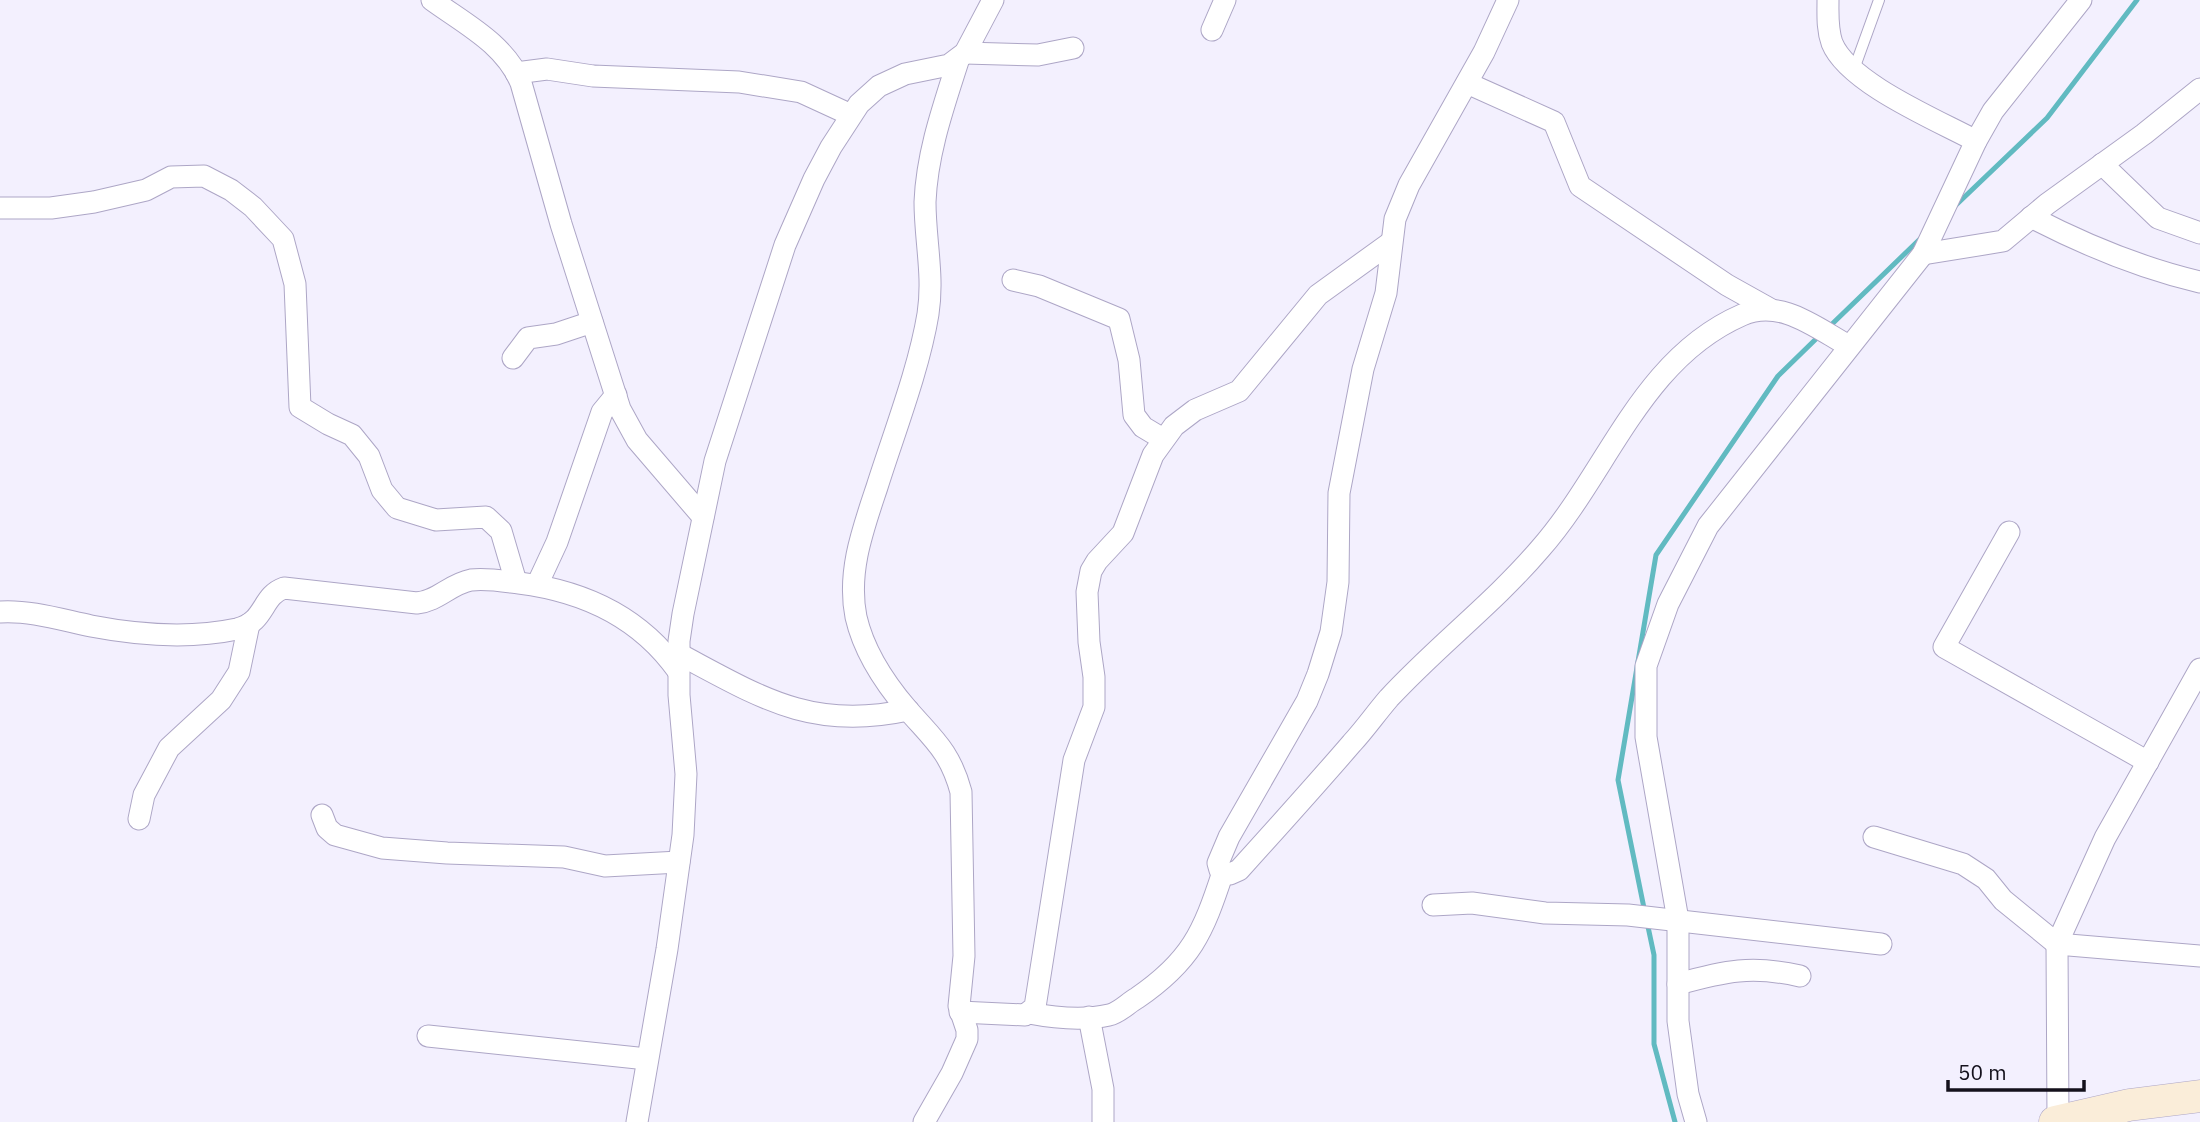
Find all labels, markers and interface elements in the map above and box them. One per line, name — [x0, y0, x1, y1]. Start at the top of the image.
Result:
scale bar — [1948, 1048, 2084, 1092]
text: 50 m — [1958, 1058, 2007, 1086]

